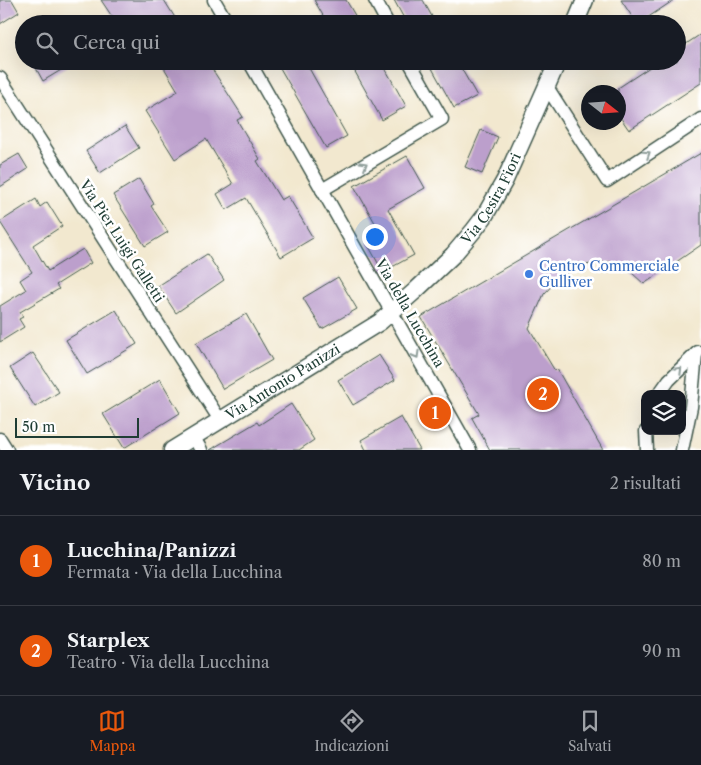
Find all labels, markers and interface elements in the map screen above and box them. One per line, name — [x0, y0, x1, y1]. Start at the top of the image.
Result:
search box — [15, 15, 686, 70]
icon: search — [33, 29, 61, 57]
text: Cerca qui — [73, 31, 160, 54]
north arrow — [581, 85, 626, 130]
street label: Via Cesira Fiori — [456, 150, 525, 249]
one-way arrow — [642, 151, 651, 160]
one-way arrow — [359, 162, 368, 172]
street label: Via Pier Luigi Galletti — [75, 176, 168, 306]
your location — [362, 224, 388, 250]
street label: Via della Lucchina — [371, 255, 449, 371]
place label: Centro Commerciale Gulliver — [539, 257, 680, 291]
marker: Centro Commerciale Gulliver — [523, 268, 535, 280]
street label: Via Antonio Panizzi — [221, 340, 343, 424]
one-way arrow — [410, 349, 420, 358]
one-way arrow — [673, 367, 682, 376]
pin: 2 — [527, 375, 559, 413]
map controls — [641, 390, 686, 435]
button: layers — [641, 390, 686, 435]
pin: 1 — [419, 394, 451, 432]
scale bar — [15, 415, 139, 438]
text: 50 m — [22, 418, 55, 436]
text: Vicino — [20, 470, 90, 495]
text: 2 risultati — [610, 473, 681, 493]
text: Lucchina/Panizzi — [67, 539, 236, 562]
text: 1 — [32, 551, 40, 571]
text: 80 m — [642, 551, 681, 571]
text: Fermata · Via della Lucchina — [67, 562, 282, 582]
text: Starplex — [67, 629, 149, 652]
text: 2 — [31, 641, 41, 661]
text: 90 m — [642, 641, 681, 661]
text: Teatro · Via della Lucchina — [67, 652, 269, 672]
tab: Mappa — [89, 707, 136, 755]
tab: Indicazioni — [314, 707, 389, 755]
tab: Salvati — [568, 707, 612, 755]

